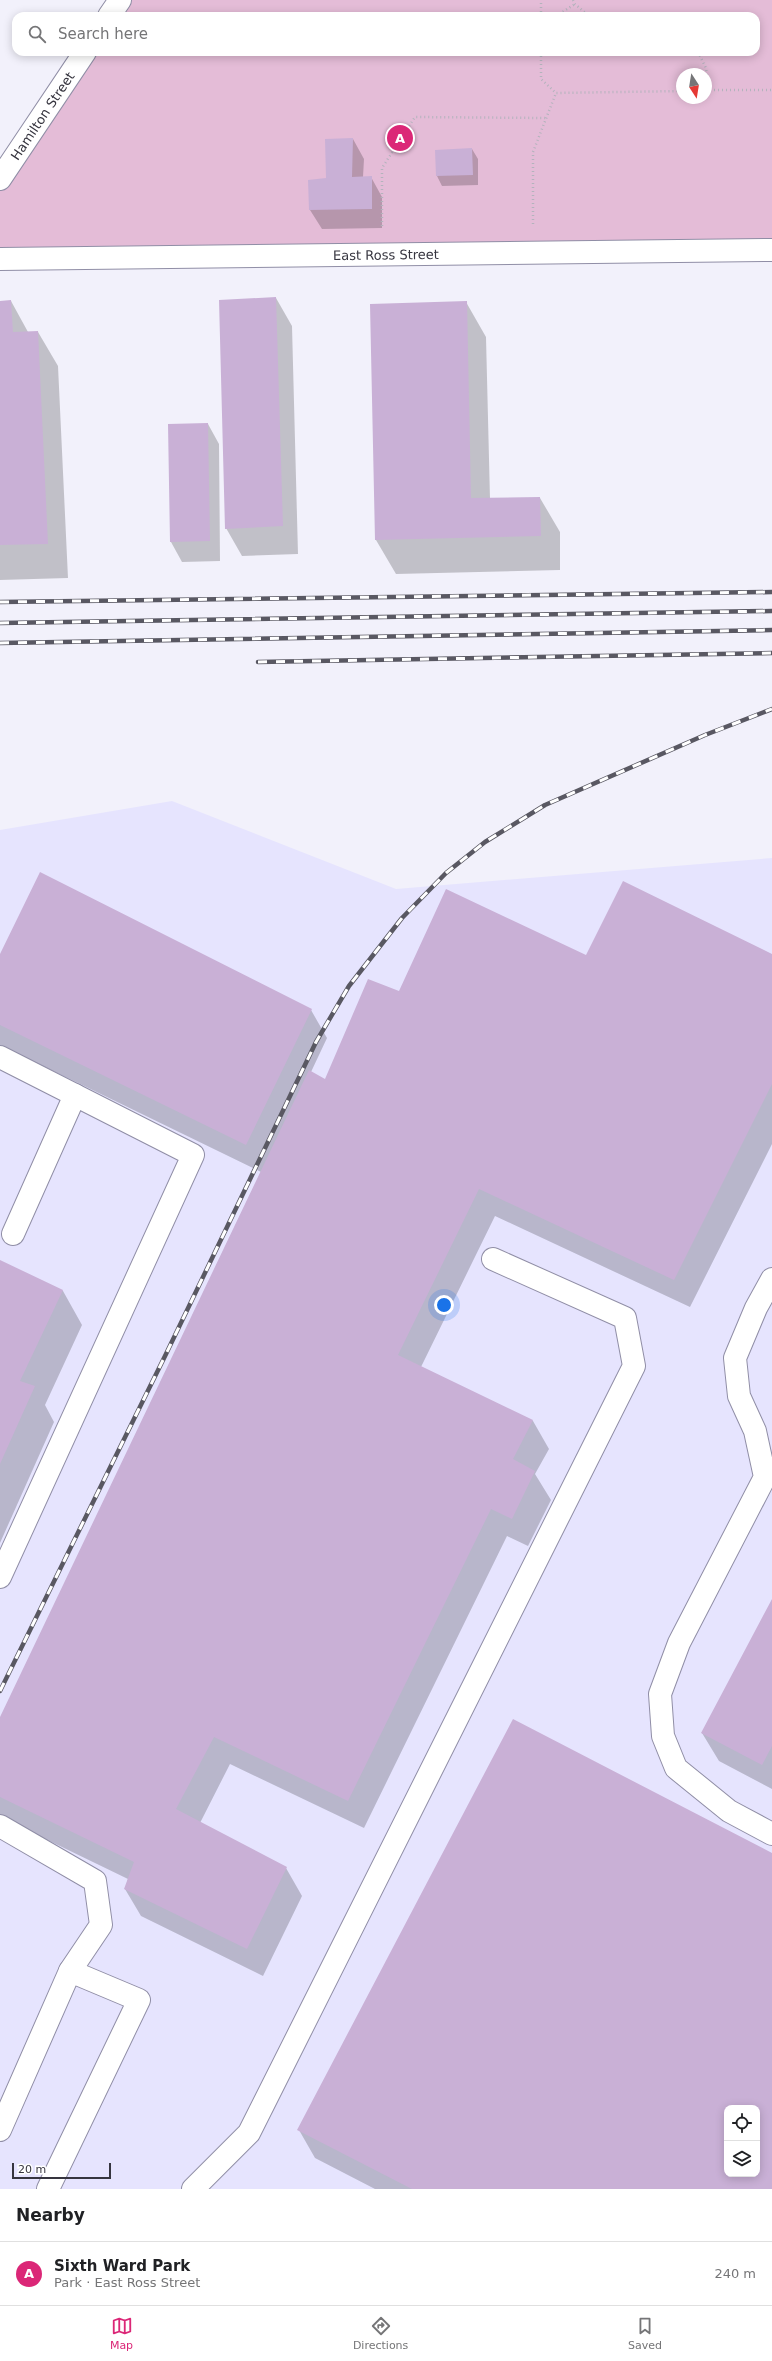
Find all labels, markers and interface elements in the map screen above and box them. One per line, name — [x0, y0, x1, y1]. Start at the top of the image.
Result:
search box — [12, 12, 760, 56]
icon: search — [26, 23, 48, 45]
text: Search here — [58, 25, 148, 43]
north arrow — [676, 68, 712, 104]
street label: Hamilton Street — [7, 69, 77, 163]
pin: A — [387, 123, 413, 153]
street label: East Ross Street — [333, 246, 439, 263]
your location — [434, 1295, 454, 1315]
map controls — [724, 2105, 760, 2177]
button: locate — [724, 2105, 760, 2141]
button: layers — [724, 2141, 760, 2177]
scale bar — [12, 2161, 111, 2180]
text: 20 m — [18, 2163, 46, 2176]
text: Nearby — [16, 2205, 85, 2225]
text: Sixth Ward Park — [54, 2257, 190, 2275]
text: A — [24, 2266, 34, 2281]
text: 240 m — [714, 2266, 756, 2281]
text: Park · East Ross Street — [54, 2275, 200, 2290]
tab: Map — [110, 2315, 133, 2352]
tab: Directions — [353, 2315, 408, 2352]
tab: Saved — [628, 2315, 662, 2352]

